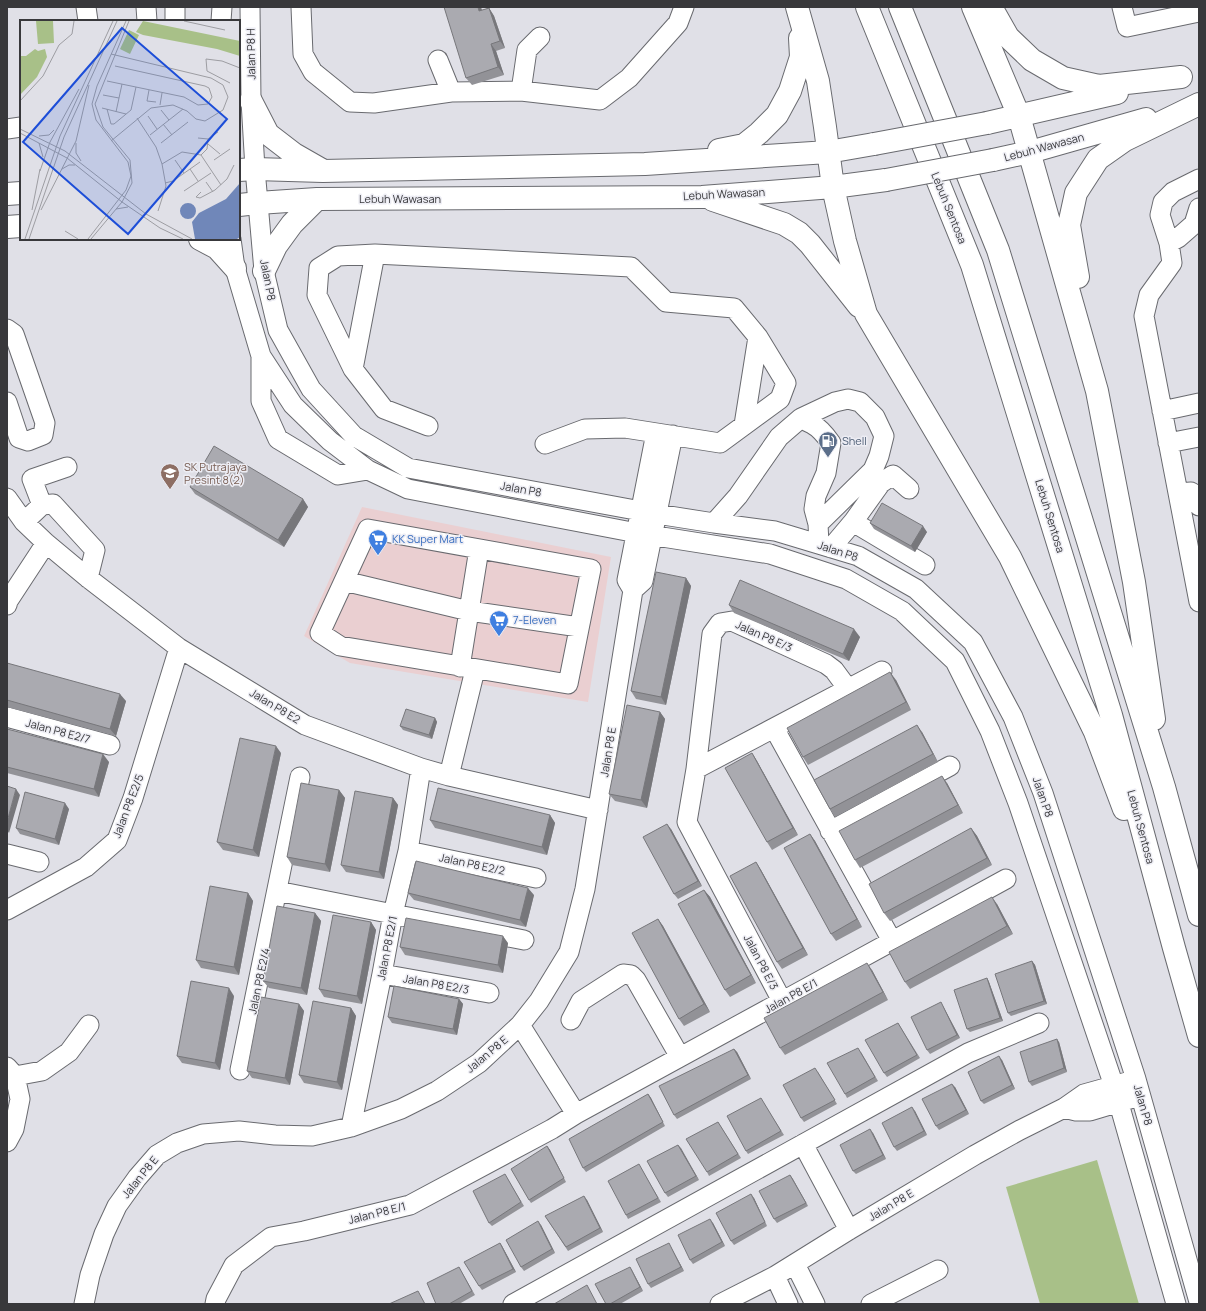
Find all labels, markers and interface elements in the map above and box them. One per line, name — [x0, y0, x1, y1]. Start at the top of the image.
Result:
inset map — [20, 20, 240, 240]
street label: Jalan P8 H — [243, 28, 258, 80]
street label: Lebuh Wawasan — [1002, 129, 1085, 164]
street label: Lebuh Sentosa — [928, 170, 971, 246]
street label: Lebuh Wawasan — [683, 184, 765, 203]
street label: Lebuh Wawasan — [359, 191, 441, 206]
street label: Jalan P8 — [257, 258, 280, 302]
fuel station icon: Shell — [817, 430, 839, 458]
place label: Shell — [842, 433, 867, 448]
place label: SK Putrajaya Presint 8(2) — [184, 459, 247, 487]
school or university icon: SK Putrajaya Presint 8(2) — [159, 462, 181, 490]
street label: Lebuh Sentosa — [1032, 477, 1069, 554]
street label: Jalan P8 — [499, 478, 543, 500]
supermarket icon: KK Super Mart — [367, 528, 389, 556]
place label: KK Super Mart — [392, 531, 463, 546]
street label: Jalan P8 — [816, 537, 860, 564]
supermarket icon: 7-Eleven — [488, 609, 510, 637]
place label: 7-Eleven — [513, 612, 556, 627]
street label: Jalan P8 E/3 — [734, 616, 795, 655]
street label: Jalan P8 E2 — [247, 685, 303, 727]
street label: Jalan P8 E2/7 — [24, 715, 92, 746]
street label: Jalan P8 E — [596, 726, 619, 778]
street label: Jalan P8 E2/5 — [109, 772, 147, 840]
street label: Jalan P8 — [1030, 775, 1057, 819]
street label: Lebuh Sentosa — [1124, 788, 1159, 865]
street label: Jalan P8 E2/2 — [438, 849, 506, 878]
street label: Jalan P8 E2/1 — [373, 915, 400, 981]
street label: Jalan P8 E/3 — [741, 932, 782, 992]
street label: Jalan P8 E2/4 — [244, 946, 273, 1015]
street label: Jalan P8 E2/3 — [402, 970, 470, 997]
street label: Jalan P8 E/1 — [761, 975, 820, 1016]
street label: Jalan P8 E — [463, 1032, 511, 1075]
street label: Jalan P8 — [1131, 1083, 1156, 1127]
street label: Jalan P8 E — [118, 1152, 161, 1201]
street label: Jalan P8 E — [865, 1185, 916, 1224]
street label: Jalan P8 E/1 — [347, 1198, 407, 1227]

